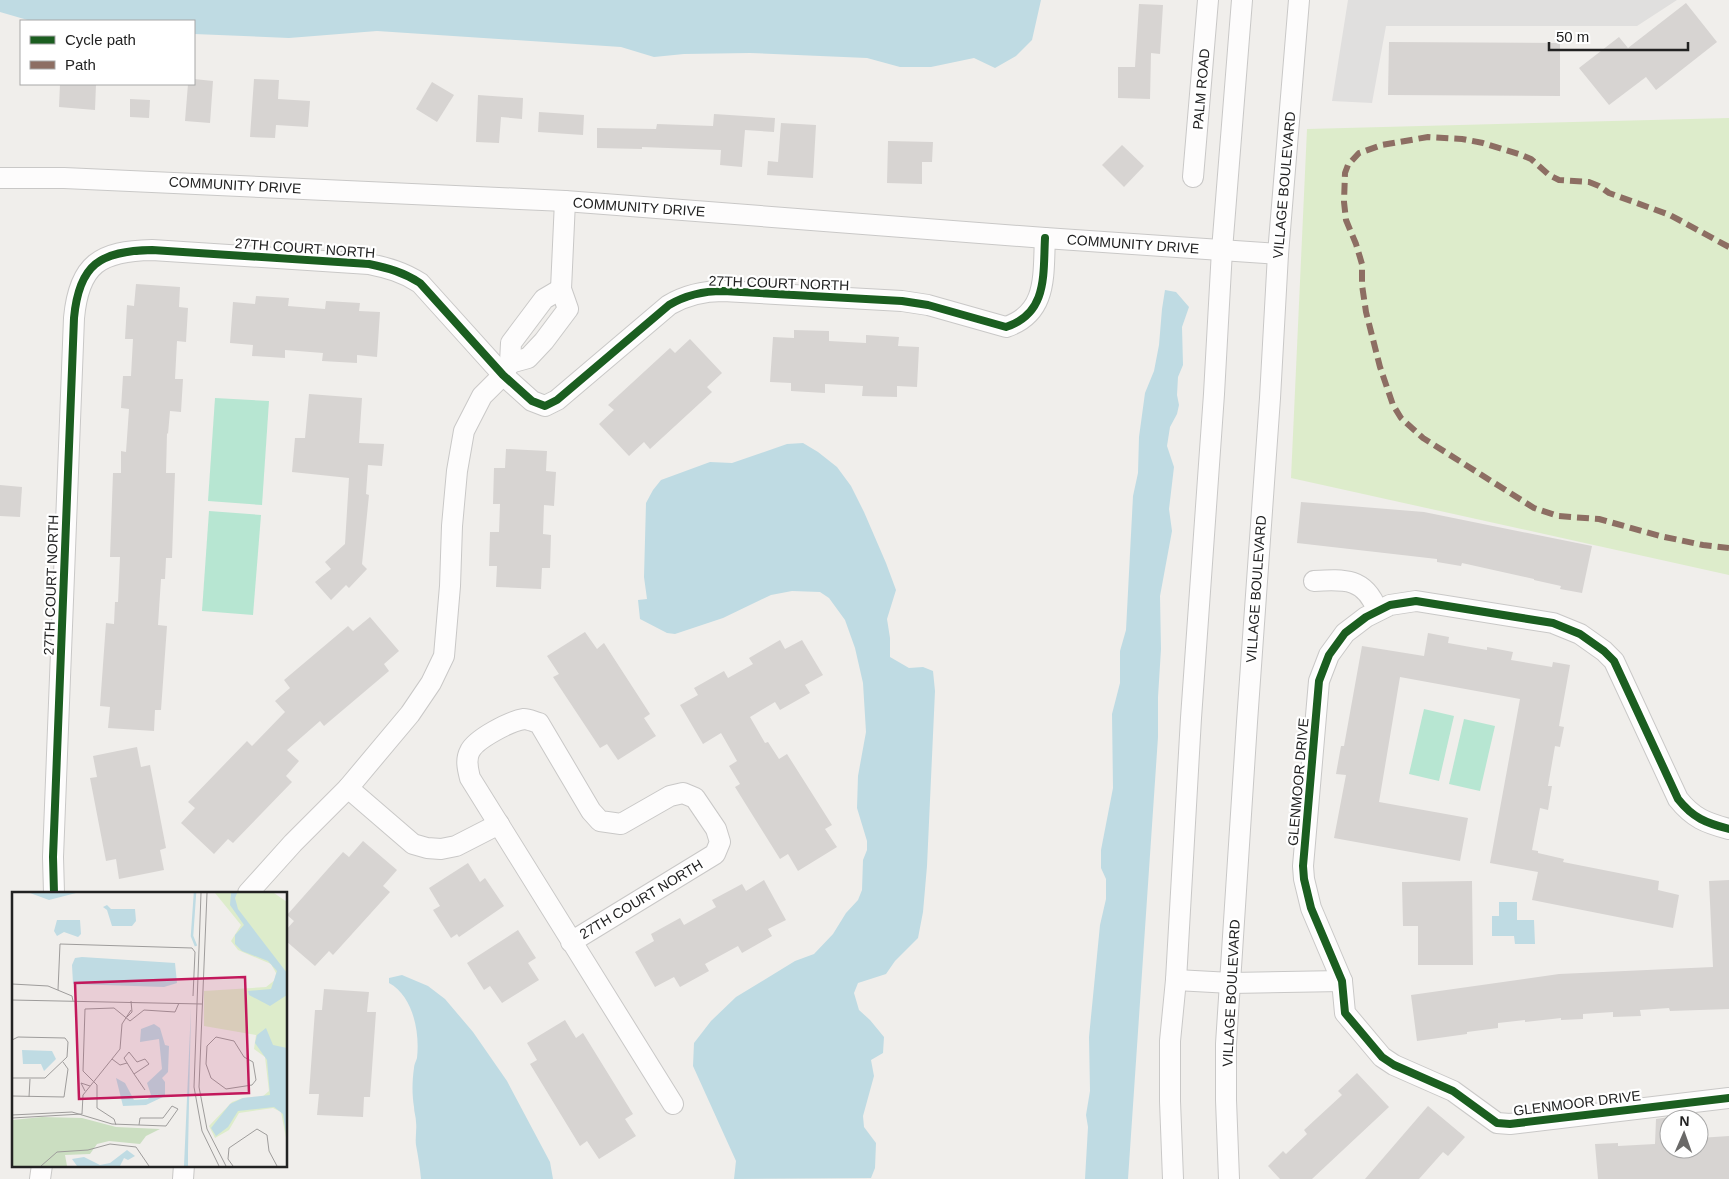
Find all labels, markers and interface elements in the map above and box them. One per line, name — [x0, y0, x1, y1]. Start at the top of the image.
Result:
legend — [20, 20, 195, 85]
scale bar — [1549, 20, 1688, 52]
text: 50 m — [1556, 28, 1589, 45]
text: Cycle path — [65, 31, 136, 48]
street label: PALM ROAD — [1189, 48, 1213, 130]
text: Path — [65, 56, 96, 73]
street label: VILLAGE BOULEVARD — [1270, 111, 1298, 259]
street label: COMMUNITY DRIVE — [168, 174, 302, 196]
street label: COMMUNITY DRIVE — [572, 194, 706, 220]
street label: COMMUNITY DRIVE — [1066, 231, 1200, 257]
street label: 27TH COURT NORTH — [234, 235, 376, 261]
street label: 27TH COURT NORTH — [708, 273, 850, 293]
street label: 27TH COURT NORTH — [41, 514, 61, 656]
street label: VILLAGE BOULEVARD — [1243, 515, 1269, 663]
street label: GLENMOOR DRIVE — [1284, 717, 1312, 847]
street label: 27TH COURT NORTH — [577, 856, 705, 942]
inset map — [12, 892, 288, 1166]
street label: VILLAGE BOULEVARD — [1219, 919, 1243, 1067]
street label: GLENMOOR DRIVE — [1512, 1087, 1642, 1119]
north arrow — [1659, 1109, 1709, 1159]
text: N — [1679, 1113, 1690, 1129]

